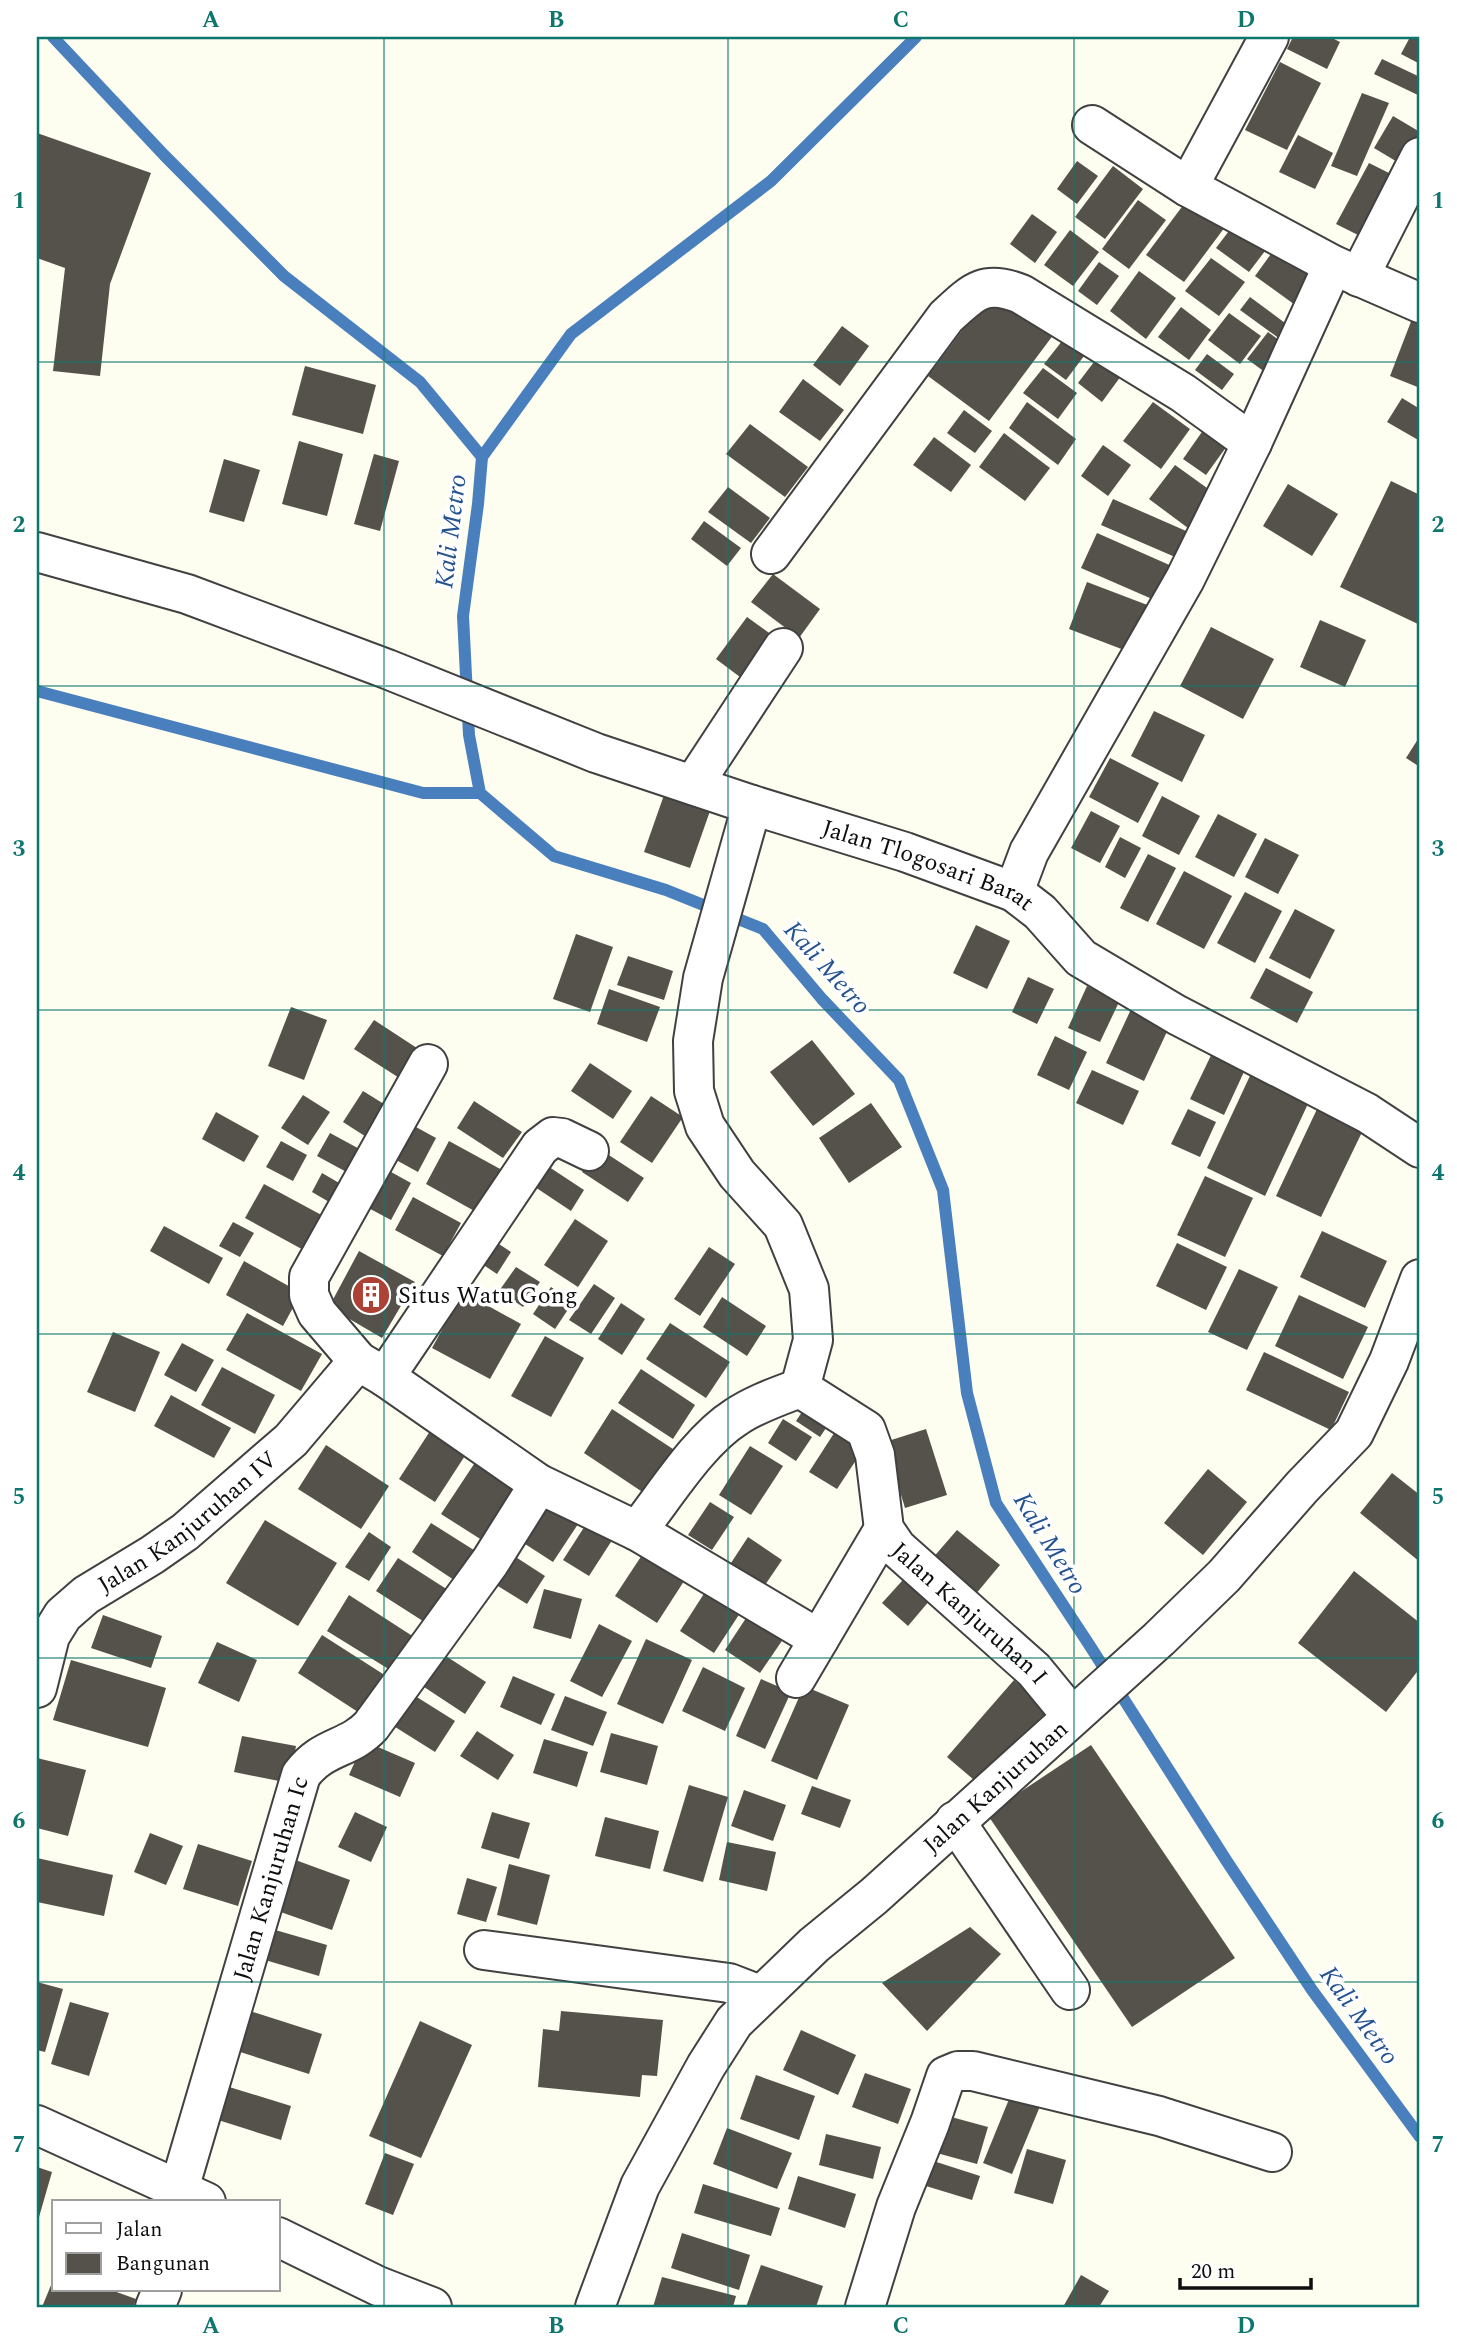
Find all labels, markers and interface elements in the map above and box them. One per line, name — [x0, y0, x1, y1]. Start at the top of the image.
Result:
text: A — [202, 3, 220, 38]
text: B — [548, 3, 564, 38]
text: C — [893, 3, 909, 38]
text: D — [1237, 3, 1255, 38]
text: 1 — [13, 184, 25, 219]
text: 1 — [1432, 184, 1444, 219]
water label: Kali Metro — [424, 472, 478, 591]
text: 2 — [13, 508, 26, 543]
text: 2 — [1432, 508, 1445, 543]
street label: Jalan Tlogosari Barat — [817, 810, 1042, 920]
text: 3 — [13, 832, 26, 867]
text: 3 — [1432, 832, 1445, 867]
water label: Kali Metro — [774, 912, 881, 1024]
text: 4 — [13, 1156, 26, 1191]
text: 4 — [1432, 1156, 1445, 1191]
building icon: Situs Watu Gong — [350, 1274, 392, 1316]
place label: Situs Watu Gong — [398, 1278, 578, 1314]
street label: Jalan Kanjuruhan IV — [91, 1443, 286, 1603]
text: 5 — [13, 1480, 25, 1515]
text: 5 — [1432, 1480, 1444, 1515]
water label: Kali Metro — [1003, 1484, 1098, 1603]
street label: Jalan Kanjuruhan I — [882, 1533, 1056, 1693]
street label: Jalan Kanjuruhan — [915, 1712, 1077, 1863]
street label: Jalan Kanjuruhan Ic — [224, 1772, 319, 1985]
text: 6 — [13, 1804, 26, 1839]
text: 6 — [1432, 1804, 1445, 1839]
water label: Kali Metro — [1309, 1957, 1409, 2074]
text: 7 — [13, 2128, 25, 2163]
text: 7 — [1432, 2128, 1444, 2163]
legend — [52, 2200, 280, 2292]
text: Jalan — [116, 2214, 162, 2246]
scale bar — [1180, 2246, 1312, 2290]
text: Bangunan — [116, 2248, 210, 2280]
text: 20 m — [1191, 2256, 1235, 2288]
text: A — [202, 2309, 220, 2344]
text: B — [548, 2309, 564, 2344]
text: C — [893, 2309, 909, 2344]
text: D — [1237, 2309, 1255, 2344]

